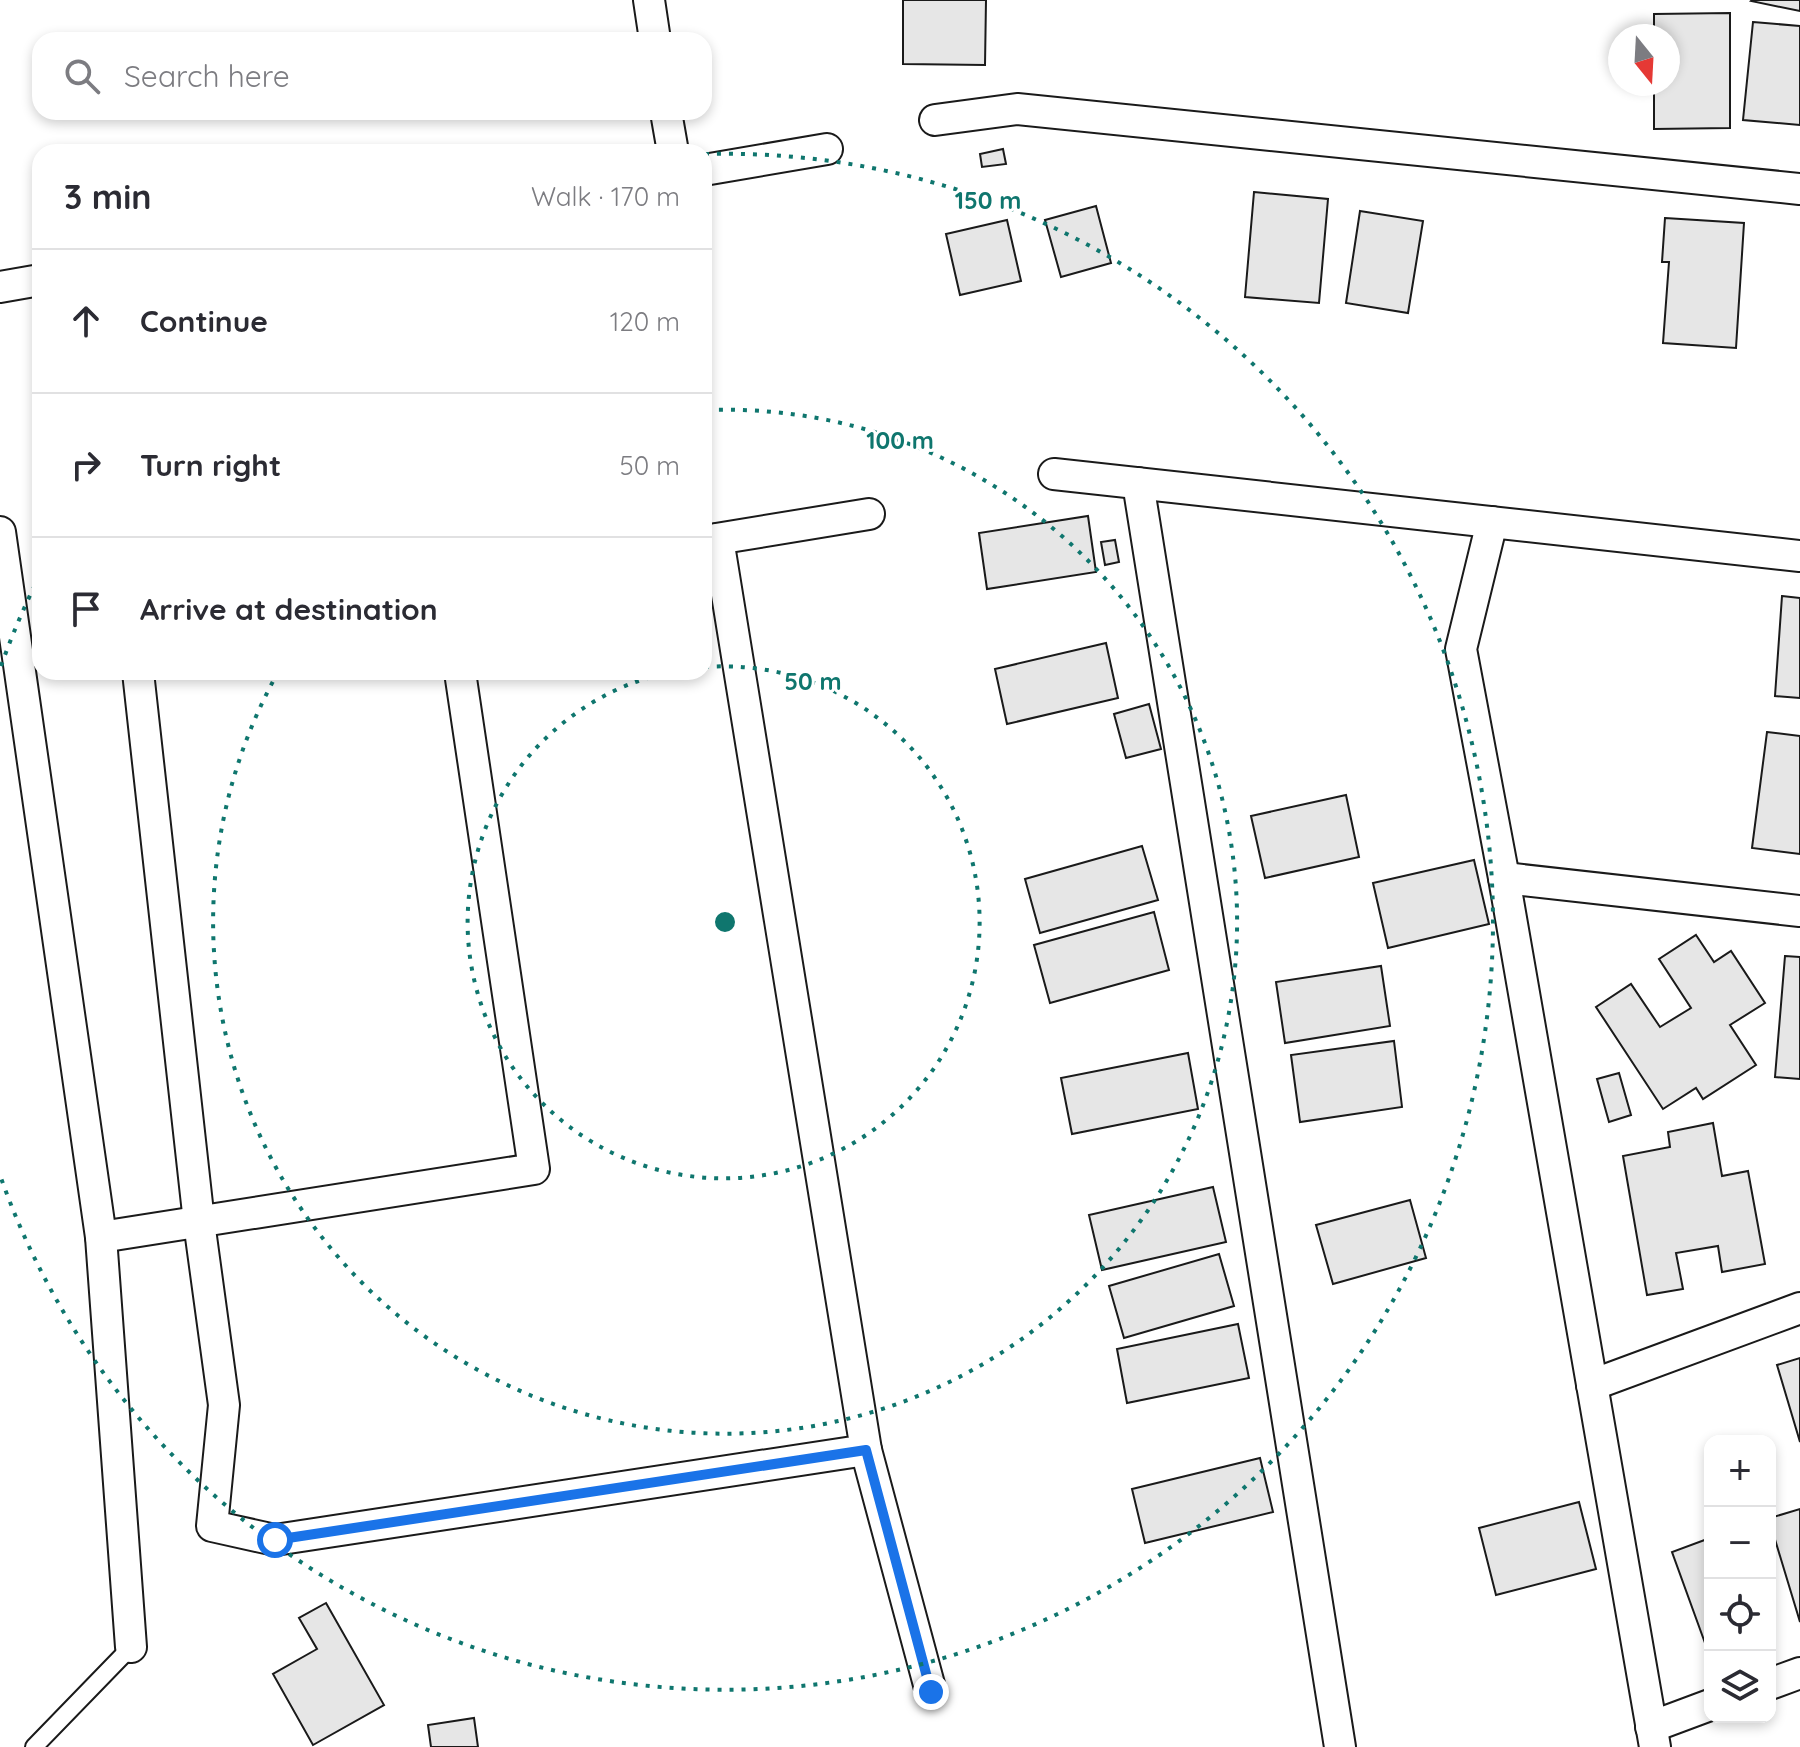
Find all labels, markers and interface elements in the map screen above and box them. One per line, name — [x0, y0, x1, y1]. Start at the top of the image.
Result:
north arrow — [1608, 24, 1680, 96]
search box — [32, 32, 712, 120]
icon: search — [60, 54, 104, 98]
text: Search here — [124, 57, 290, 95]
text: 3 min — [64, 175, 151, 218]
text: Walk · 170 m — [531, 180, 680, 213]
text: 150 m — [955, 185, 1021, 215]
icon: ahead — [64, 299, 108, 343]
text: Continue — [140, 302, 268, 340]
text: 120 m — [610, 305, 680, 338]
text: 100 m — [866, 425, 934, 455]
icon: right — [64, 443, 108, 487]
text: Turn right — [140, 446, 281, 484]
text: 50 m — [620, 449, 680, 482]
icon: arrive — [64, 587, 108, 631]
text: Arrive at destination — [140, 590, 438, 628]
text: 50 m — [784, 666, 842, 696]
centre of rings — [711, 908, 739, 936]
map controls — [1704, 1435, 1776, 1723]
button: + — [1704, 1435, 1776, 1507]
button: − — [1704, 1507, 1776, 1579]
route start — [257, 1522, 293, 1558]
button: locate — [1704, 1579, 1776, 1651]
button: layers — [1704, 1651, 1776, 1723]
route end — [913, 1674, 949, 1710]

